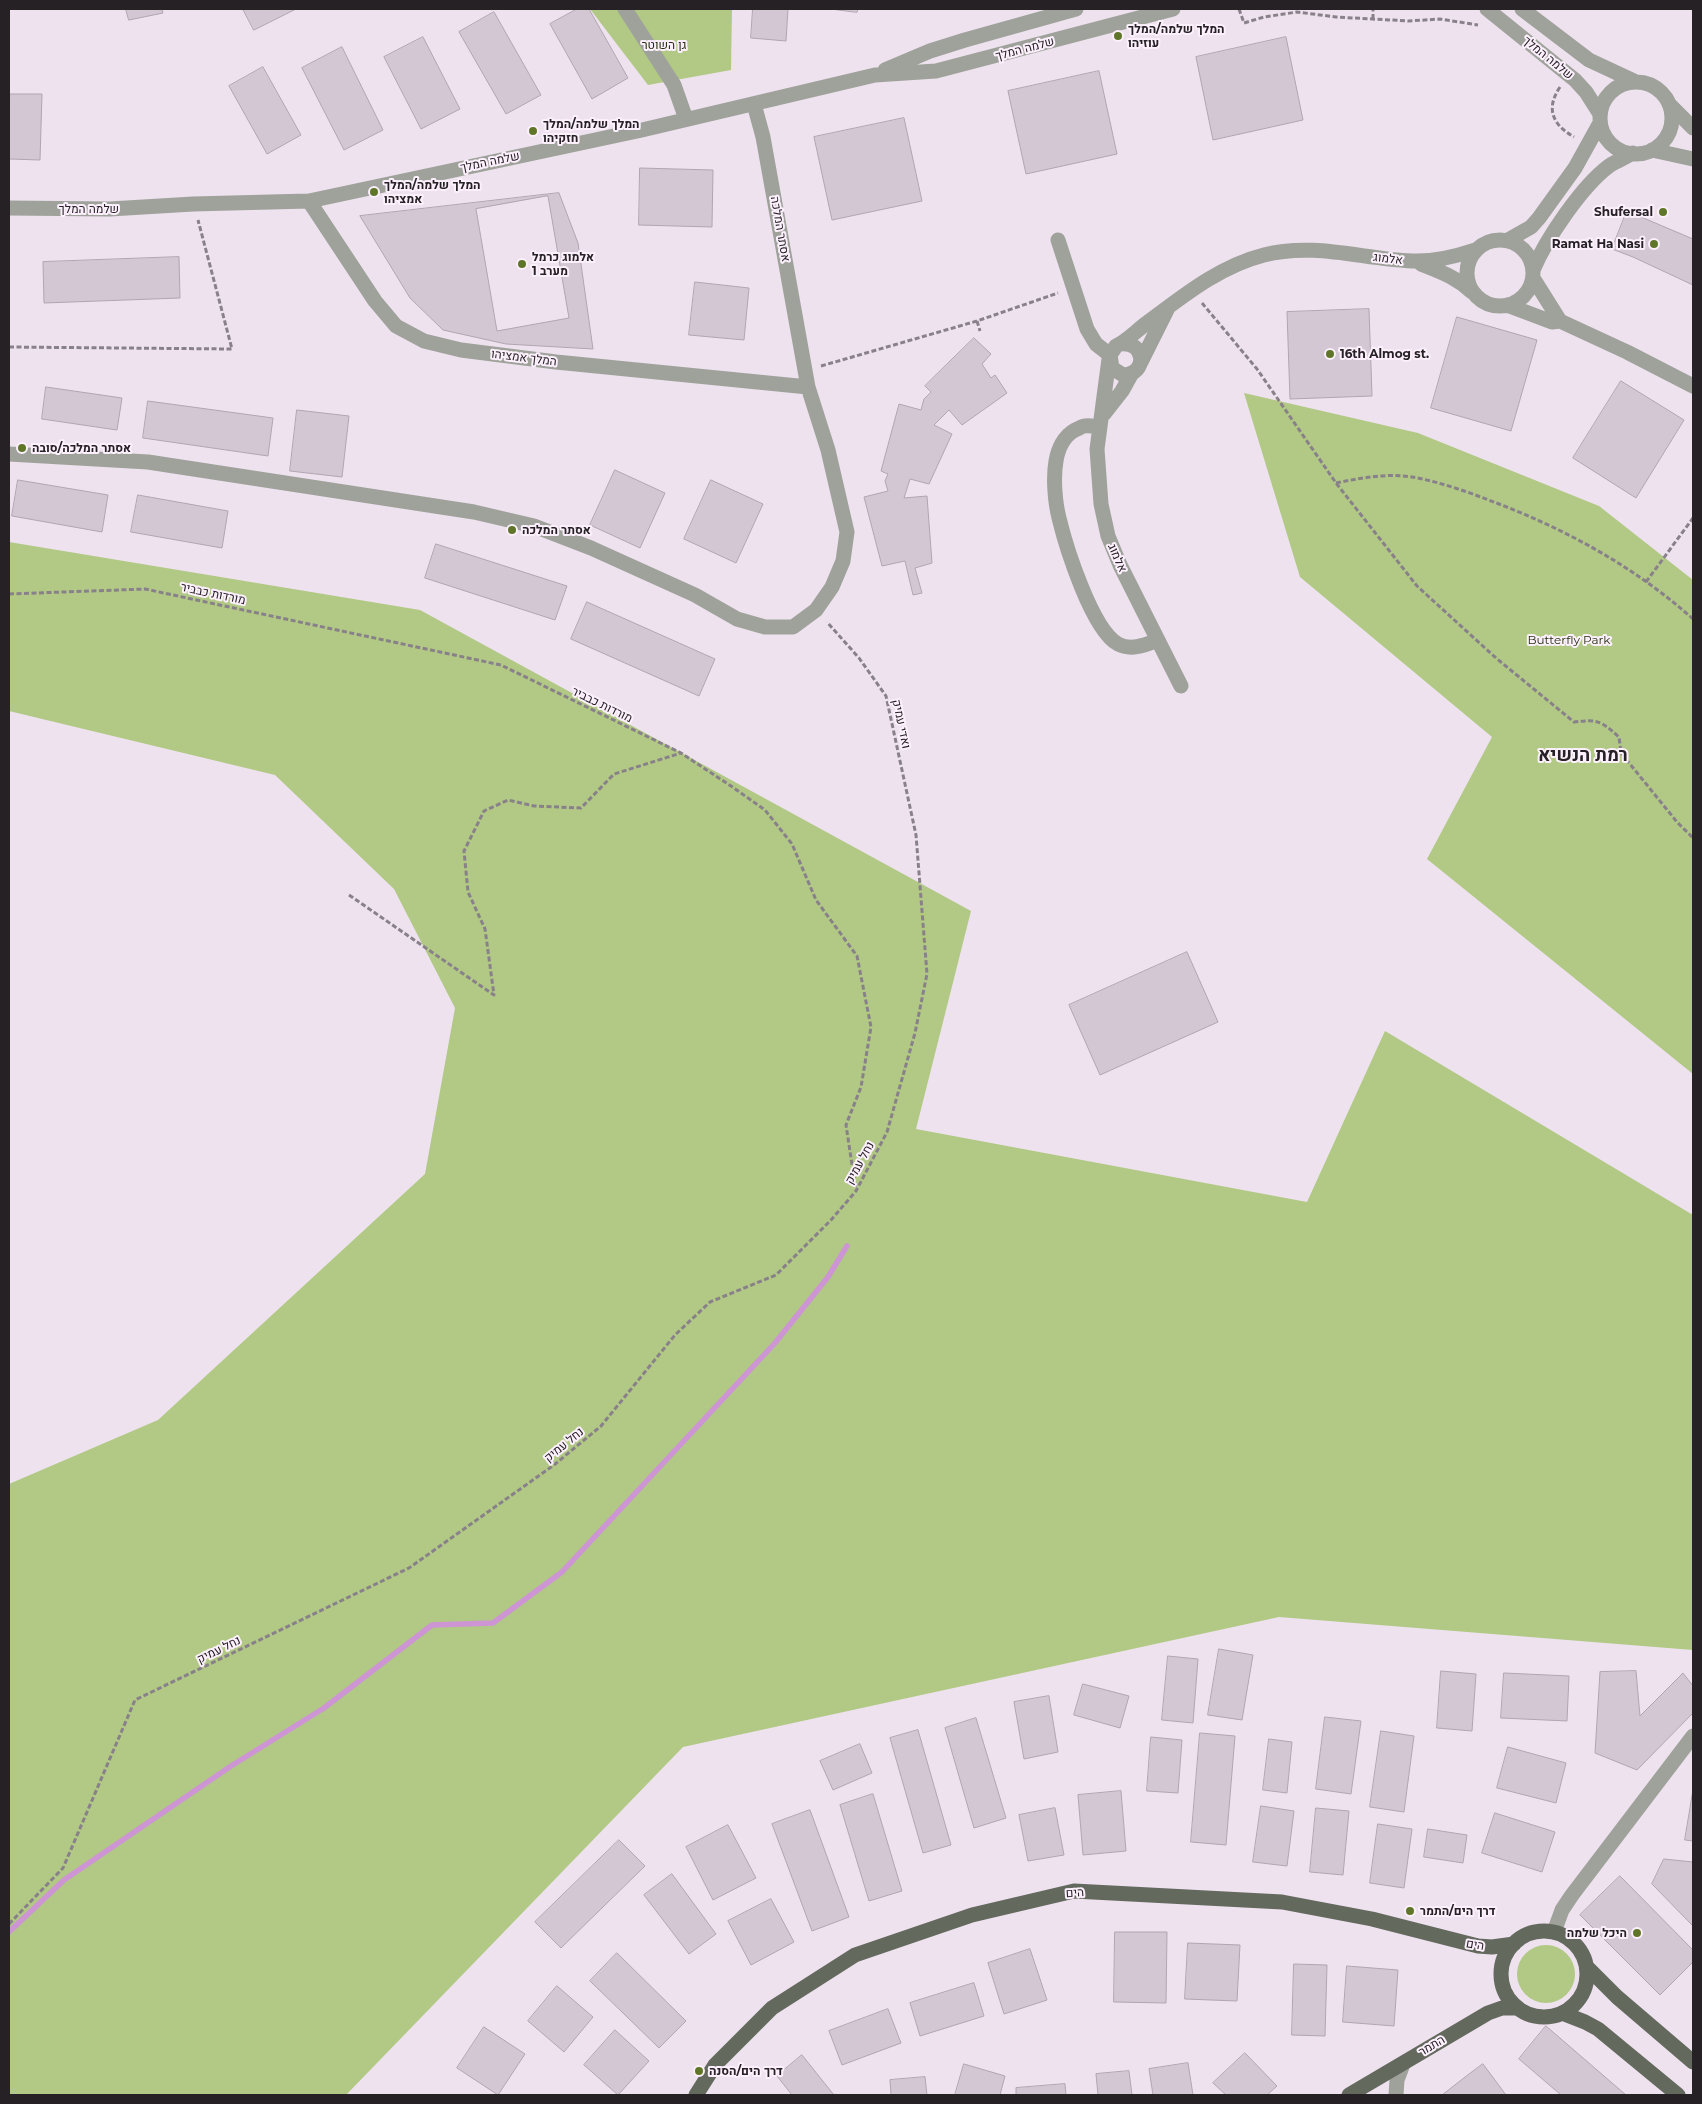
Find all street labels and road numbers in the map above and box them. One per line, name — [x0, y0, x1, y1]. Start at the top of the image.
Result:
street label: שלמה המלך — [1520, 33, 1576, 83]
street label: שלמה המלך — [994, 34, 1056, 64]
street label: שלמה המלך — [459, 149, 521, 175]
street label: אסתר המלכה — [767, 195, 793, 263]
street label: שלמה המלך — [59, 202, 119, 216]
street label: אלמוג — [1372, 250, 1404, 268]
street label: המלך אמציהו — [490, 347, 558, 369]
street label: אלמוג — [1104, 542, 1130, 574]
street label: מורדות כבביר — [179, 580, 247, 608]
street label: מורדות כבביר — [569, 684, 635, 726]
street label: ואדי עמיק — [889, 698, 913, 750]
street label: נחל עמיק — [842, 1139, 878, 1187]
street label: נחל עמיק — [541, 1425, 587, 1465]
street label: נחל עמיק — [195, 1633, 243, 1667]
street label: הים — [1065, 1885, 1085, 1901]
street label: הים — [1465, 1936, 1485, 1954]
street label: התמר — [1416, 2033, 1448, 2059]

